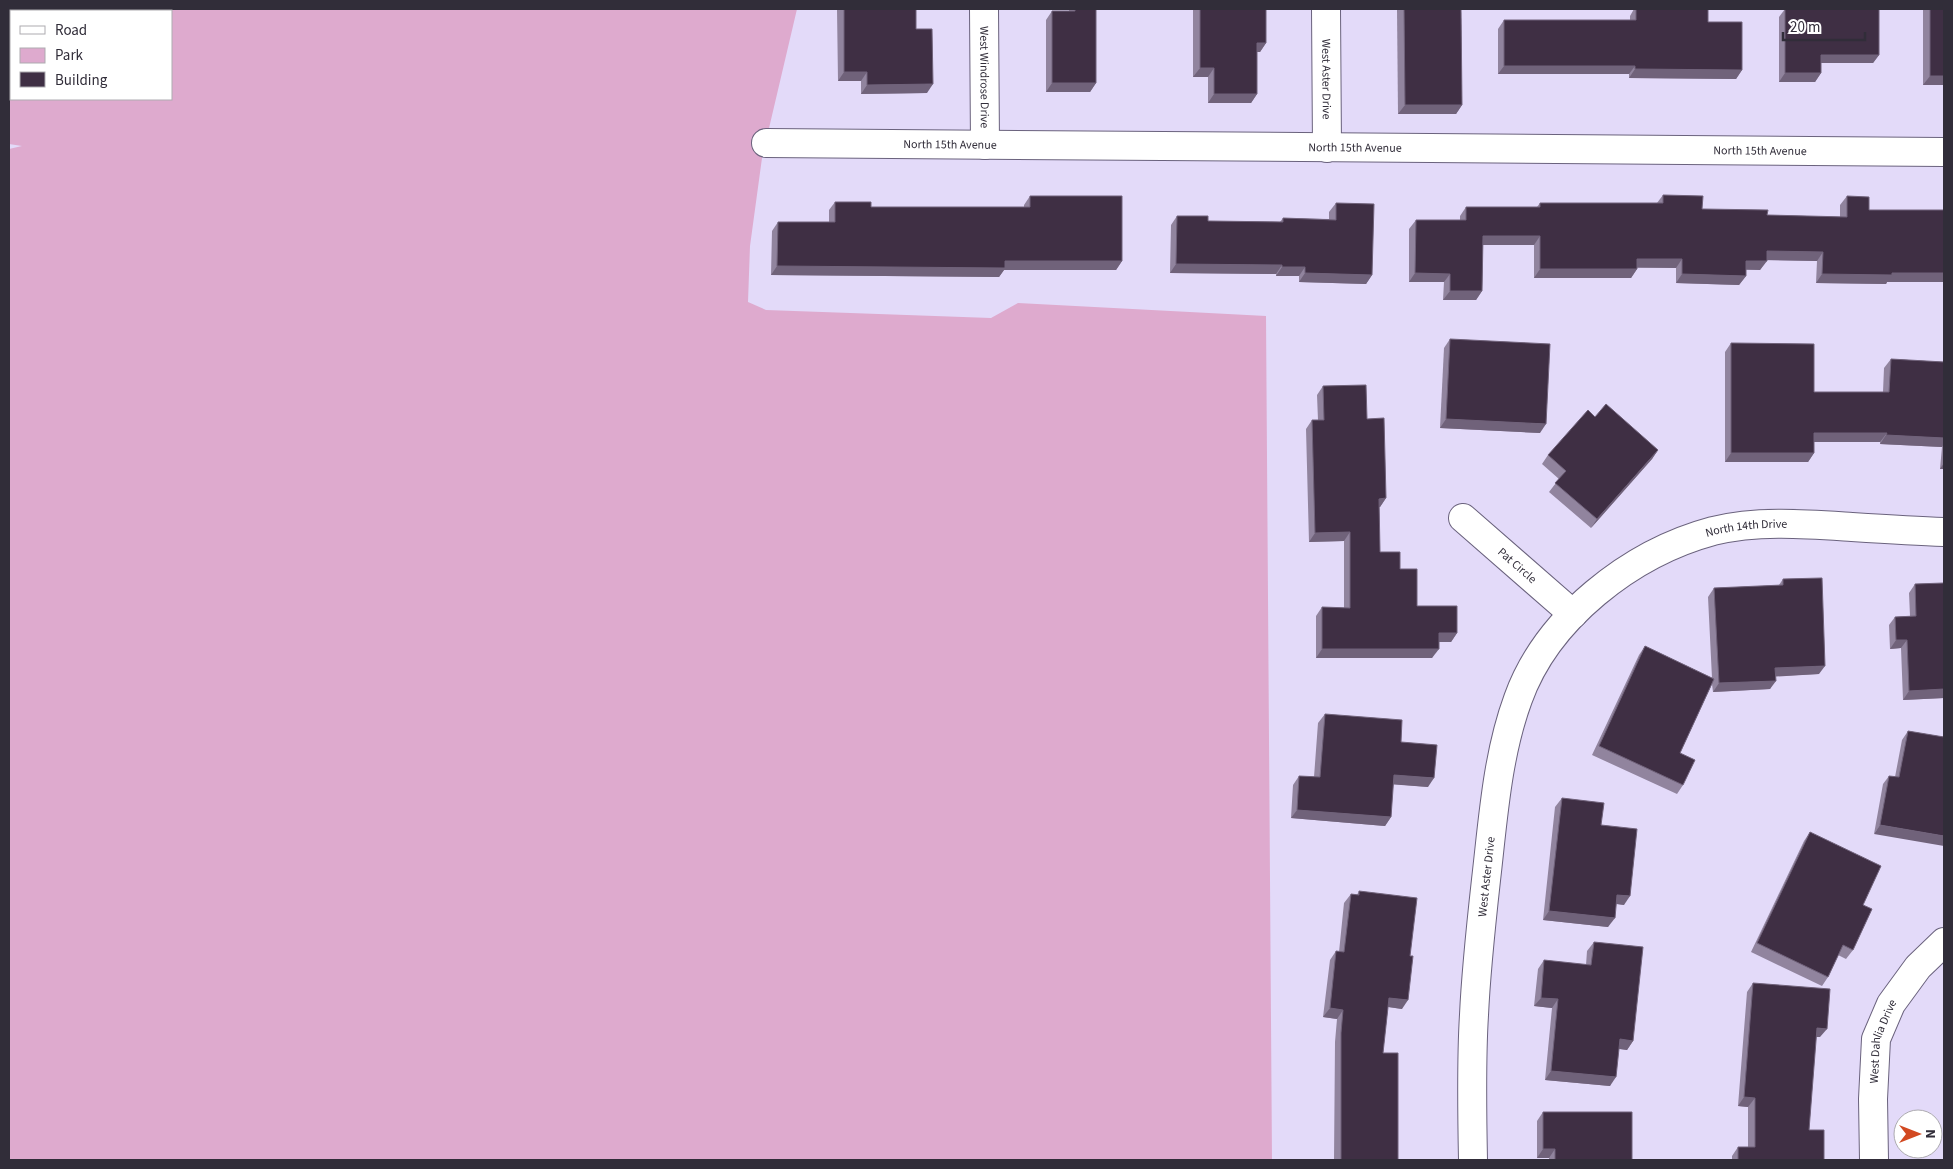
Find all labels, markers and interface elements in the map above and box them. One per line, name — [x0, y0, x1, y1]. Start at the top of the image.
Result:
legend — [10, 10, 172, 100]
scale bar — [1783, 10, 1866, 42]
text: 20 m — [1790, 17, 1820, 38]
text: Road — [55, 20, 87, 41]
street label: West Windrose Drive — [976, 26, 993, 128]
street label: West Aster Drive — [1318, 39, 1335, 119]
text: Park — [55, 45, 84, 66]
text: Building — [55, 70, 108, 91]
street label: North 15th Avenue — [903, 136, 997, 153]
street label: North 15th Avenue — [1308, 139, 1402, 156]
street label: North 15th Avenue — [1713, 142, 1807, 159]
street label: North 14th Drive — [1703, 515, 1787, 541]
street label: Pat Circle — [1494, 543, 1541, 587]
street label: West Aster Drive — [1474, 836, 1499, 918]
street label: West Dahlia Drive — [1865, 995, 1900, 1084]
north arrow — [1893, 1109, 1943, 1159]
text: N — [1920, 1129, 1940, 1139]

